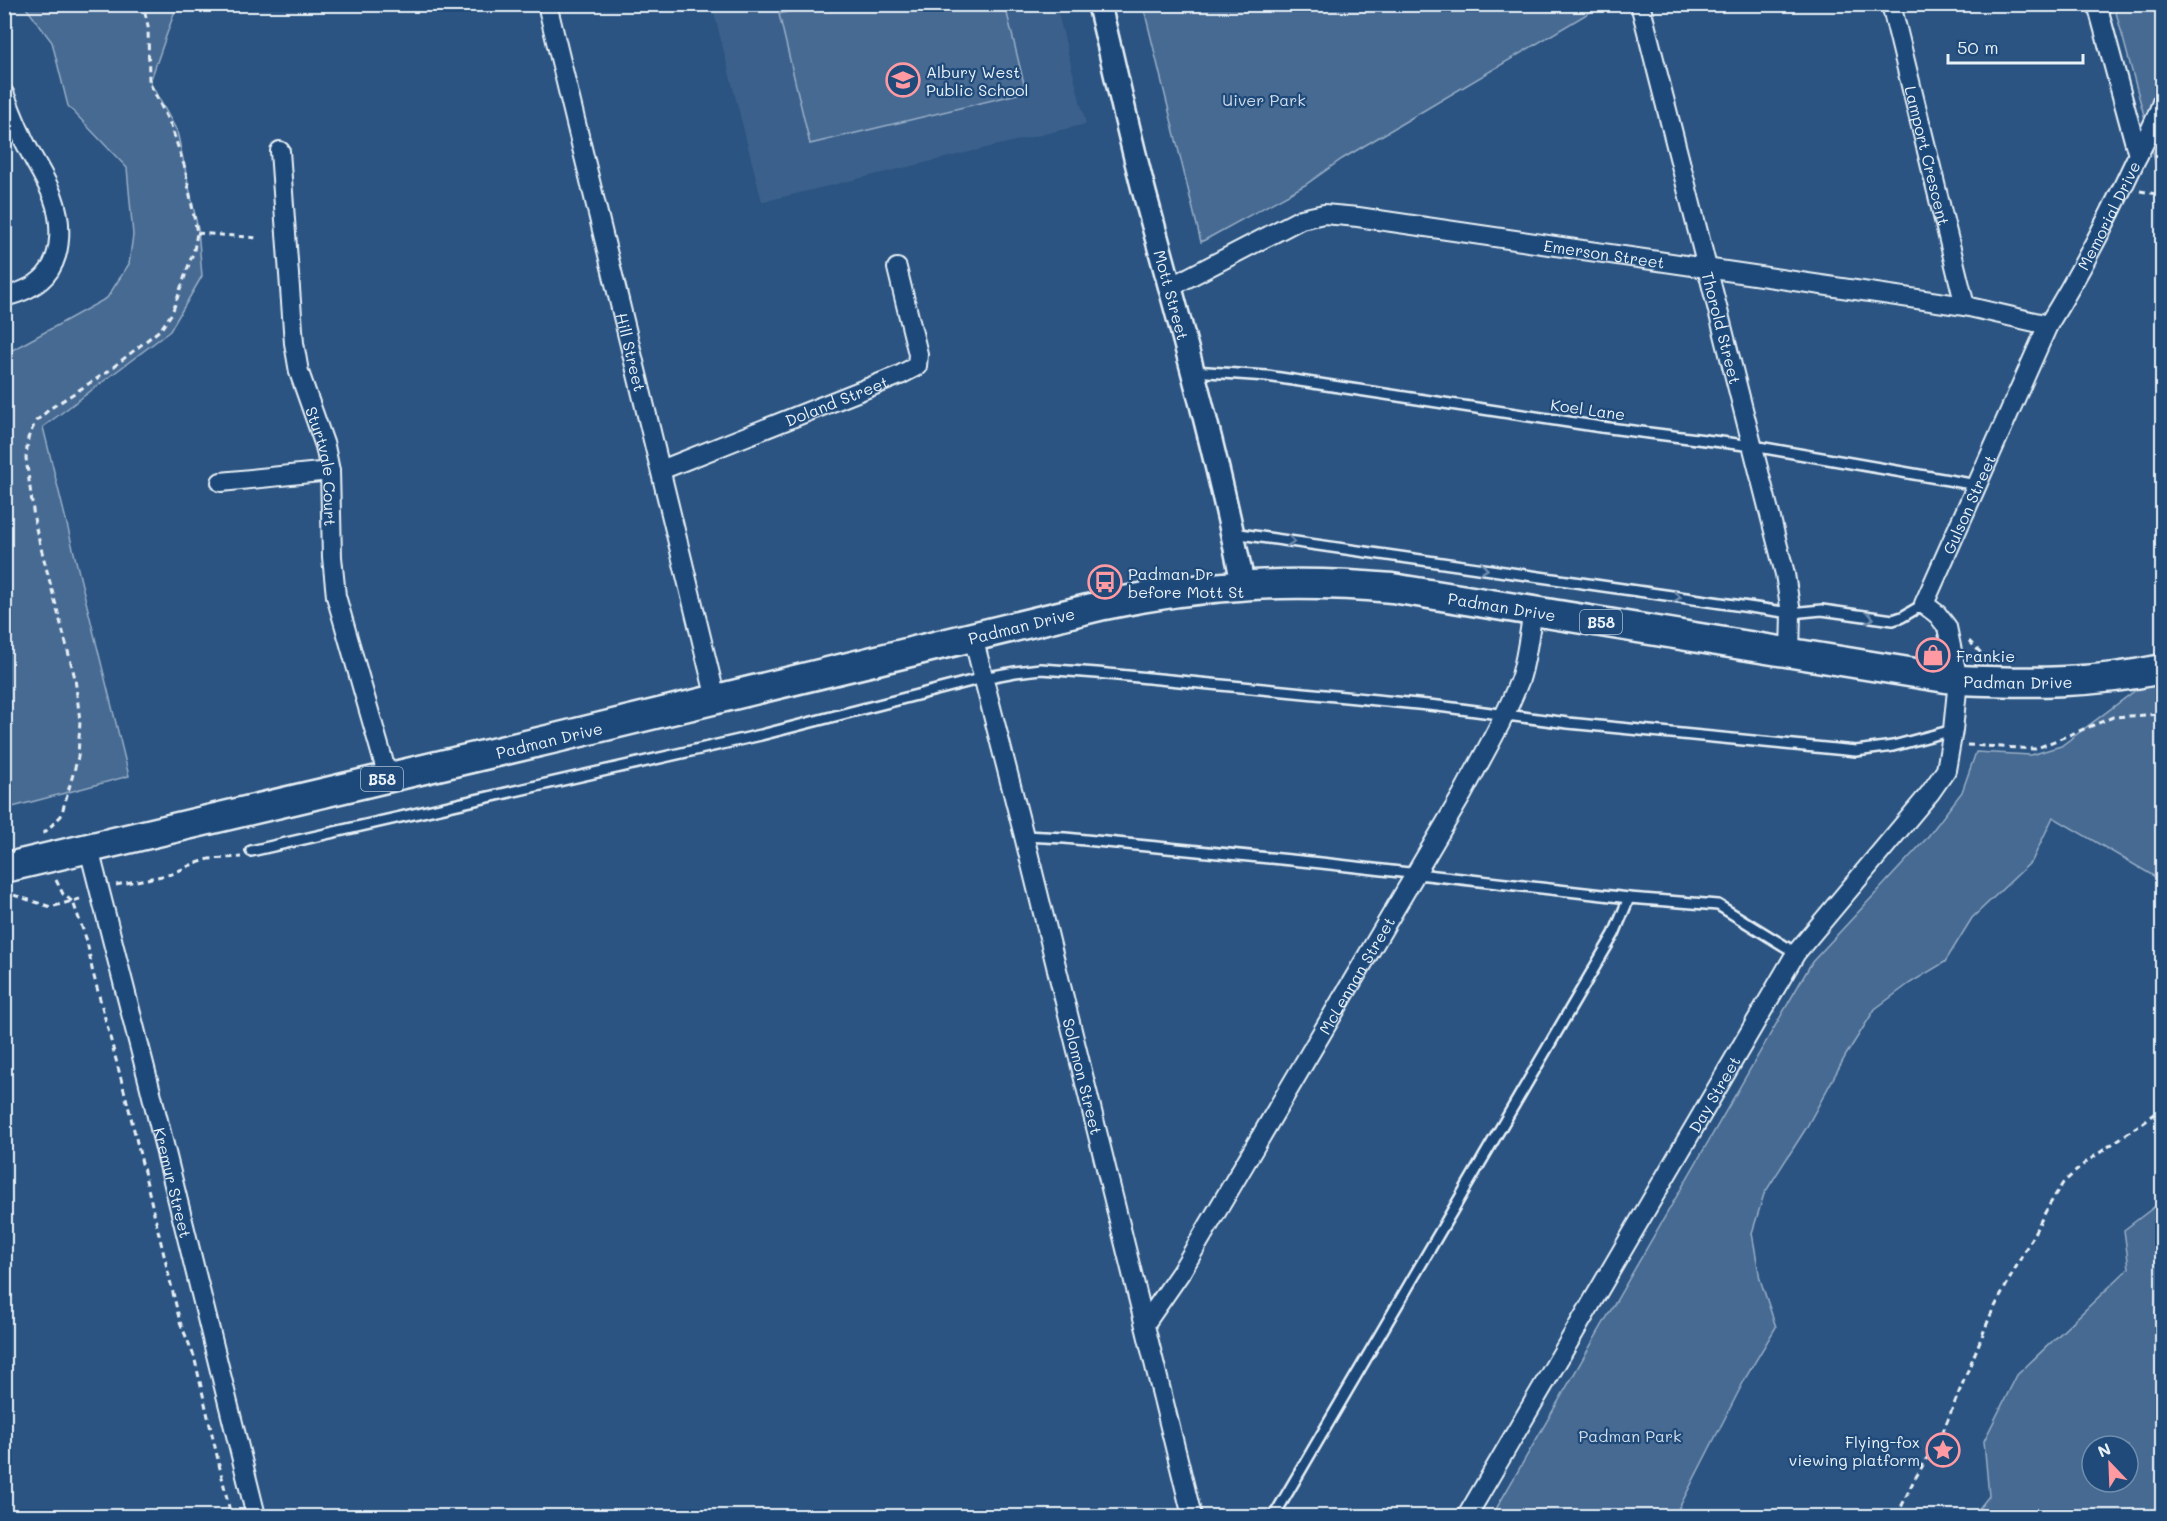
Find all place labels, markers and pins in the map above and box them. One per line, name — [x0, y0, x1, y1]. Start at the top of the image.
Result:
place label: Albury West Public School — [926, 61, 1029, 100]
school or university icon: Albury West Public School — [885, 62, 921, 98]
place label: Padman Dr before Mott St — [1128, 563, 1244, 602]
bus stop icon: Padman Dr before Mott St — [1087, 564, 1123, 600]
shop icon: Frankie — [1915, 637, 1951, 673]
place label: Frankie — [1956, 645, 2015, 666]
place label: Flying-fox viewing platform — [1789, 1431, 1920, 1470]
place icon: Flying-fox viewing platform — [1925, 1432, 1961, 1468]

